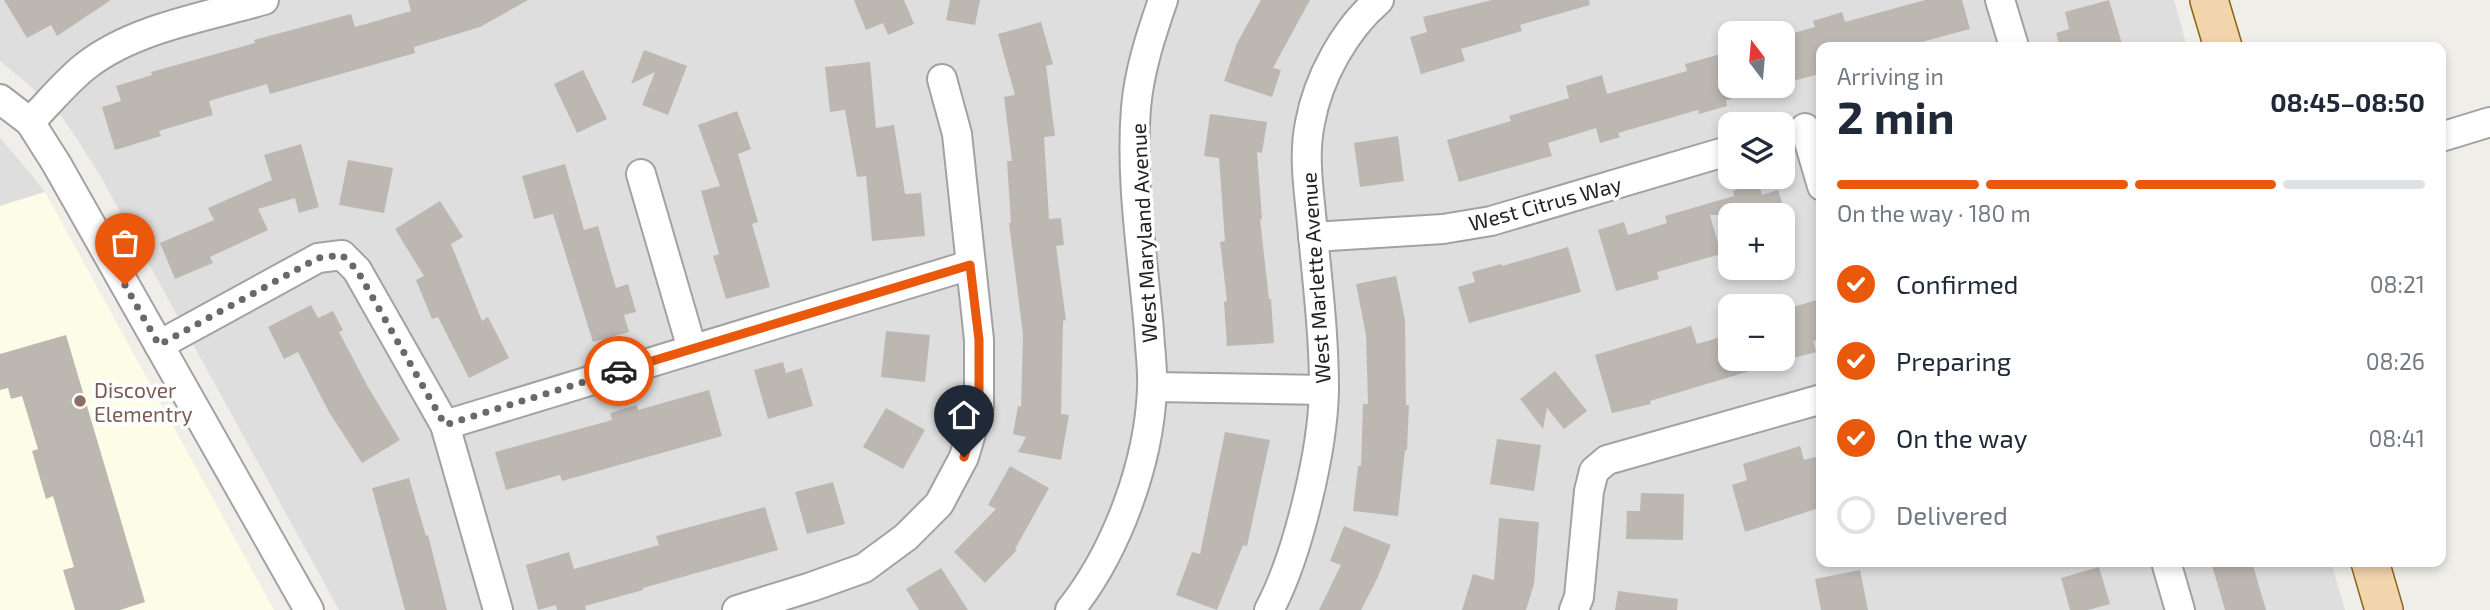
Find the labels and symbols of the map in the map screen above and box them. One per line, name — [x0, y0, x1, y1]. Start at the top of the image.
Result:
north arrow — [1718, 21, 1796, 98]
street label: West Maryland Avenue — [1125, 122, 1161, 344]
street label: West Marlette Avenue — [1295, 171, 1335, 385]
street label: West Citrus Way — [1466, 171, 1624, 235]
pin — [95, 213, 155, 285]
courier — [584, 336, 654, 406]
place label: Discover Elementry — [94, 377, 193, 426]
pin — [934, 385, 994, 457]
marker: Discover Elementry — [72, 393, 88, 409]

